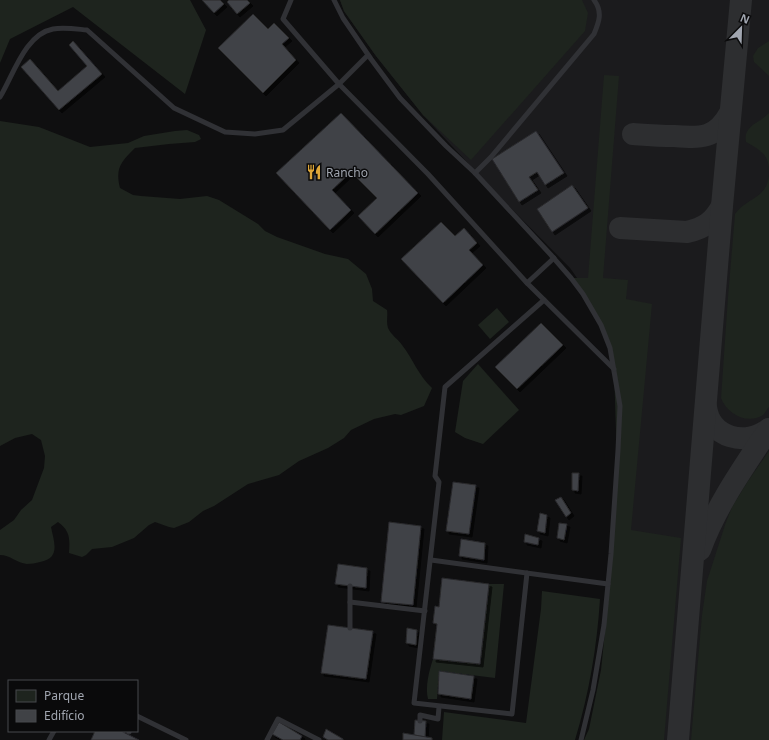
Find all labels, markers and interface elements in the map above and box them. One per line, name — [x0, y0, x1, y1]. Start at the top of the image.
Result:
north arrow — [721, 8, 761, 48]
text: N — [738, 10, 752, 27]
restaurant icon: Rancho — [305, 163, 323, 181]
place label: Rancho — [326, 164, 368, 181]
legend — [8, 680, 138, 732]
text: Parque — [44, 687, 85, 704]
text: Edifício — [44, 707, 85, 724]

